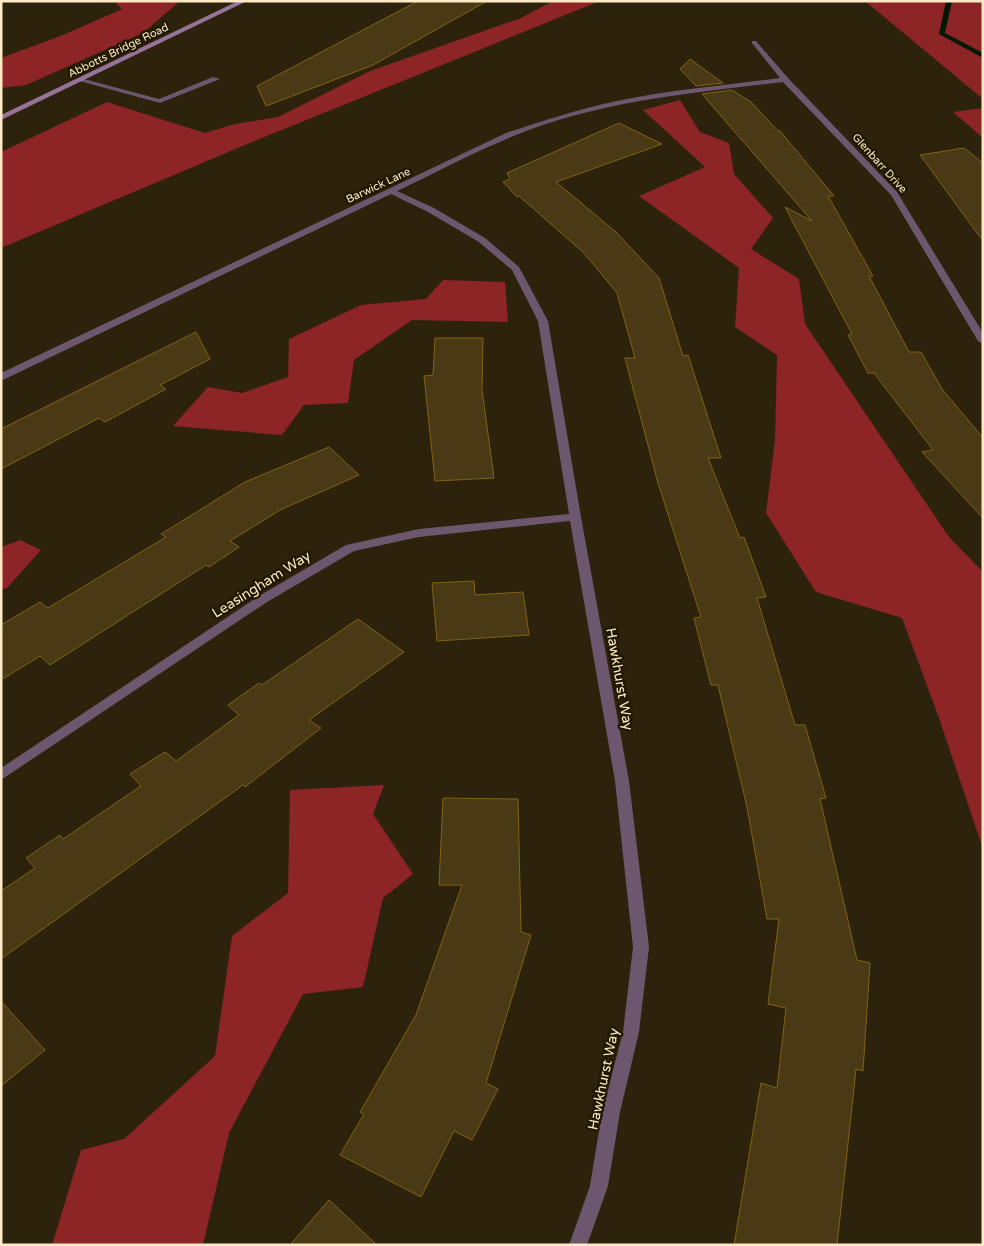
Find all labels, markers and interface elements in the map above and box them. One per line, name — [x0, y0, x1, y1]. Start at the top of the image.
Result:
street label: Abbotts Bridge Road — [66, 20, 171, 80]
street label: Glenbarr Drive — [850, 131, 910, 196]
street label: Barwick Lane — [344, 165, 413, 206]
street label: Leasingham Way — [209, 547, 314, 622]
street label: Hawkhurst Way — [602, 626, 637, 732]
street label: Hawkhurst Way — [584, 1026, 623, 1132]

